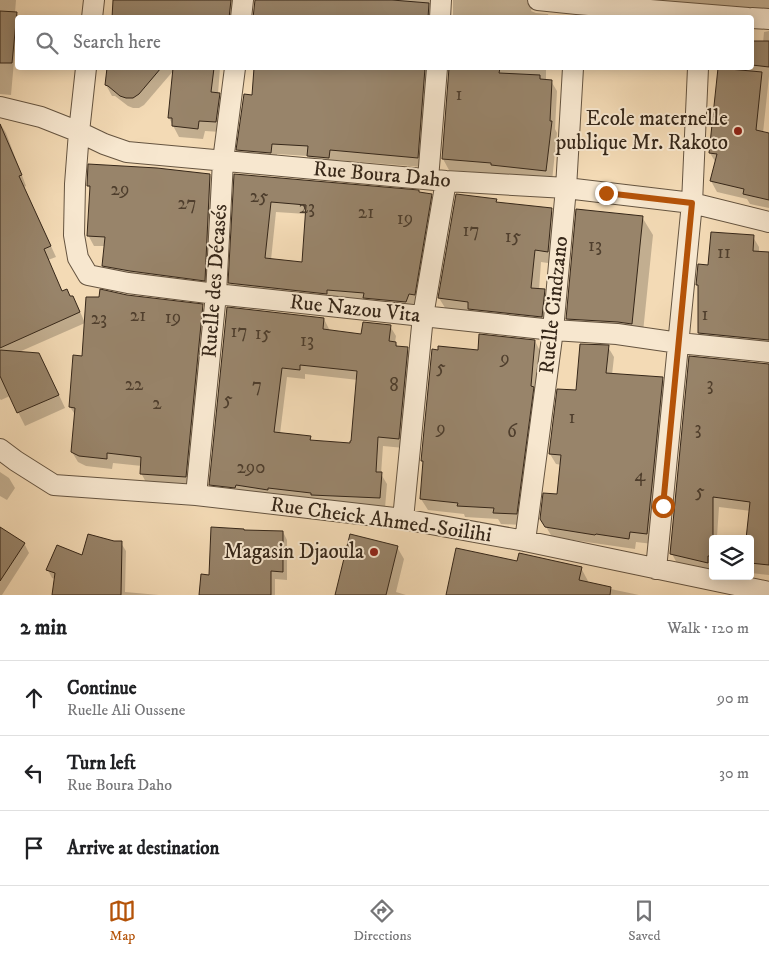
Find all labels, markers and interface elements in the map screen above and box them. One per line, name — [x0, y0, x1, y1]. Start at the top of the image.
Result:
search box — [15, 15, 754, 70]
icon: search — [33, 29, 61, 57]
text: Search here — [73, 31, 161, 54]
house number: 1 — [456, 83, 463, 106]
place label: Ecole maternelle publique Mr. Rakoto — [555, 106, 728, 156]
marker: Ecole maternelle publique Mr. Rakoto — [732, 125, 744, 137]
street label: Rue Boura Daho — [312, 156, 452, 194]
house number: 29 — [111, 178, 129, 201]
route end — [595, 182, 618, 205]
house number: 25 — [250, 185, 269, 208]
house number: 27 — [178, 192, 196, 215]
house number: 23 — [299, 196, 315, 219]
house number: 21 — [358, 201, 374, 224]
street label: Ruelle des Décasés — [197, 203, 233, 359]
house number: 19 — [397, 207, 413, 230]
house number: 17 — [463, 219, 480, 242]
house number: 15 — [505, 225, 522, 248]
house number: 13 — [588, 234, 602, 257]
street label: Ruelle Cindzano — [534, 235, 574, 375]
house number: 11 — [717, 241, 731, 264]
street label: Rue Nazou Vita — [288, 289, 422, 329]
house number: 1 — [702, 303, 709, 326]
house number: 21 — [130, 304, 146, 327]
house number: 19 — [165, 306, 181, 329]
house number: 23 — [91, 307, 107, 330]
house number: 17 — [231, 320, 248, 343]
house number: 15 — [255, 322, 272, 345]
house number: 13 — [300, 329, 314, 352]
house number: 9 — [499, 347, 510, 370]
house number: 5 — [436, 356, 446, 379]
house number: 22 — [125, 373, 144, 396]
house number: 3 — [706, 373, 714, 396]
house number: 7 — [252, 374, 262, 397]
house number: 8 — [389, 374, 399, 397]
house number: 5 — [223, 388, 233, 411]
house number: 2 — [152, 392, 162, 415]
house number: 1 — [569, 406, 576, 429]
house number: 9 — [435, 417, 446, 440]
house number: 3 — [694, 417, 702, 440]
house number: 6 — [507, 420, 518, 443]
house number: 290 — [236, 456, 266, 479]
house number: 4 — [635, 464, 647, 487]
house number: 5 — [695, 480, 705, 503]
street label: Rue Cheick Ahmed-Soilihi — [269, 492, 493, 548]
route start — [652, 495, 675, 518]
map controls — [709, 535, 754, 580]
button: layers — [709, 535, 754, 580]
place label: Magasin Djaoula — [224, 539, 364, 565]
marker: Magasin Djaoula — [368, 546, 380, 558]
text: 2 min — [20, 615, 67, 641]
text: Walk · 120 m — [667, 618, 749, 638]
text: Continue — [67, 677, 137, 700]
icon: ahead — [20, 684, 48, 712]
text: 90 m — [717, 688, 749, 708]
text: Ruelle Ali Oussene — [67, 700, 185, 720]
text: Turn left — [67, 752, 136, 775]
icon: left — [20, 759, 48, 787]
text: 30 m — [719, 763, 749, 783]
text: Rue Boura Daho — [67, 775, 172, 795]
icon: arrive — [20, 834, 48, 862]
text: Arrive at destination — [67, 837, 219, 860]
tab: Map — [108, 897, 136, 945]
tab: Directions — [353, 897, 411, 945]
tab: Saved — [628, 897, 661, 945]

